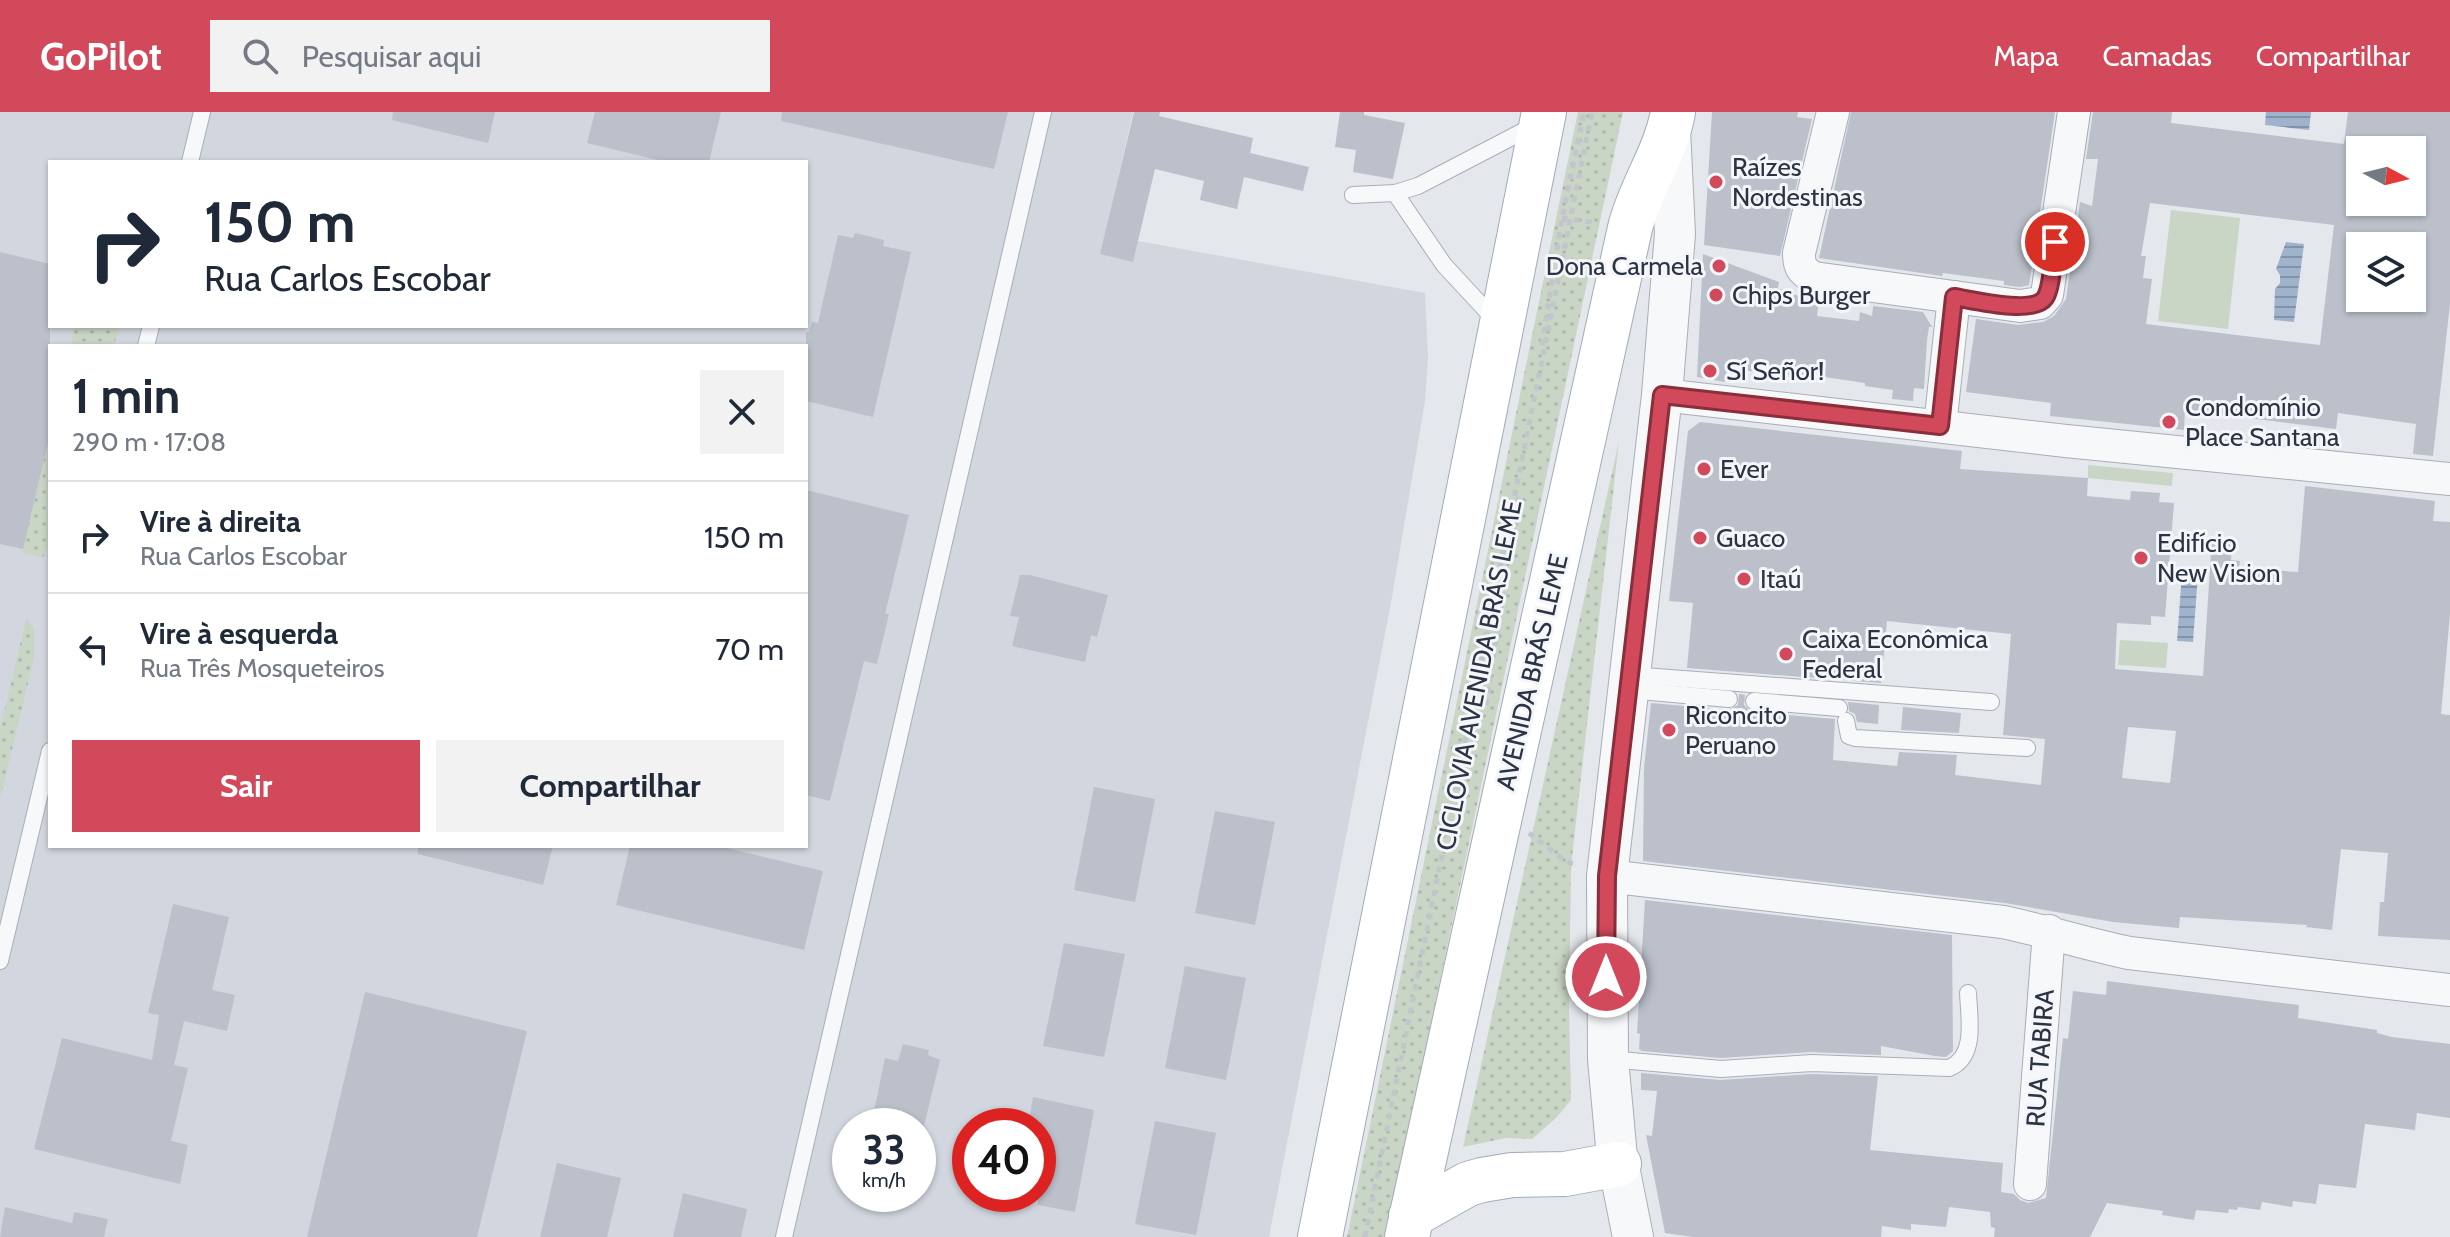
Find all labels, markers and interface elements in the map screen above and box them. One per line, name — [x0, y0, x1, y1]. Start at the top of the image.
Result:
search box — [210, 20, 770, 92]
text: GoPilot — [40, 33, 162, 80]
icon: search — [238, 34, 282, 78]
text: Pesquisar aqui — [302, 38, 481, 75]
text: Mapa — [1994, 39, 2059, 73]
text: Camadas — [2103, 39, 2212, 73]
text: Compartilhar — [2256, 39, 2410, 73]
north arrow — [2346, 136, 2426, 216]
map controls — [2346, 136, 2426, 312]
place label: Raízes Nordestinas — [1732, 151, 1863, 213]
marker: Raízes Nordestinas — [1707, 173, 1725, 191]
text: 150 m — [204, 188, 356, 256]
icon: right — [72, 192, 176, 296]
pin — [2021, 208, 2089, 276]
icon: arrive — [2033, 220, 2077, 264]
button: layers — [2346, 232, 2426, 312]
place label: Dona Carmela — [1546, 250, 1704, 282]
text: Rua Carlos Escobar — [204, 256, 491, 300]
marker: Dona Carmela — [1710, 257, 1728, 275]
place label: Chips Burger — [1732, 279, 1871, 311]
marker: Chips Burger — [1707, 286, 1725, 304]
place label: Sí Señor! — [1726, 355, 1824, 387]
marker: Sí Señor! — [1701, 362, 1719, 380]
text: 1 min — [72, 367, 180, 425]
button: close — [700, 370, 784, 454]
place label: Condomínio Place Santana — [2185, 391, 2340, 453]
marker: Condomínio Place Santana — [2160, 413, 2178, 431]
text: 290 m · 17:08 — [72, 426, 226, 458]
place label: Ever — [1720, 453, 1769, 485]
marker: Ever — [1695, 460, 1713, 478]
street label: CICLOVIA AVENIDA BRÁS LEME — [1429, 497, 1529, 853]
text: Vire à direita — [140, 503, 301, 540]
icon: right — [72, 515, 116, 559]
text: 150 m — [704, 519, 784, 556]
place label: Guaco — [1716, 522, 1785, 554]
place label: Edifício New Vision — [2157, 527, 2281, 589]
marker: Guaco — [1691, 529, 1709, 547]
text: Rua Carlos Escobar — [140, 540, 347, 572]
marker: Edifício New Vision — [2132, 549, 2150, 567]
street label: AVENIDA BRÁS LEME — [1489, 551, 1575, 793]
place label: Itaú — [1760, 563, 1801, 595]
marker: Itaú — [1735, 570, 1753, 588]
text: Vire à esquerda — [140, 615, 338, 652]
place label: Caixa Econômica Federal — [1802, 623, 1988, 685]
icon: left — [72, 627, 116, 671]
text: 70 m — [715, 631, 784, 668]
marker: Caixa Econômica Federal — [1777, 645, 1795, 663]
text: Rua Três Mosqueteiros — [140, 652, 384, 684]
place label: Riconcito Peruano — [1685, 699, 1787, 761]
marker: Riconcito Peruano — [1660, 721, 1678, 739]
button: Sair — [72, 740, 420, 832]
button: Compartilhar — [436, 740, 784, 832]
position arrow — [1564, 935, 1648, 1019]
street label: RUA TABIRA — [2019, 988, 2061, 1128]
speed limit sign: 40 — [952, 1108, 1056, 1212]
text: 33 — [862, 1125, 906, 1174]
text: km/h — [862, 1168, 906, 1192]

